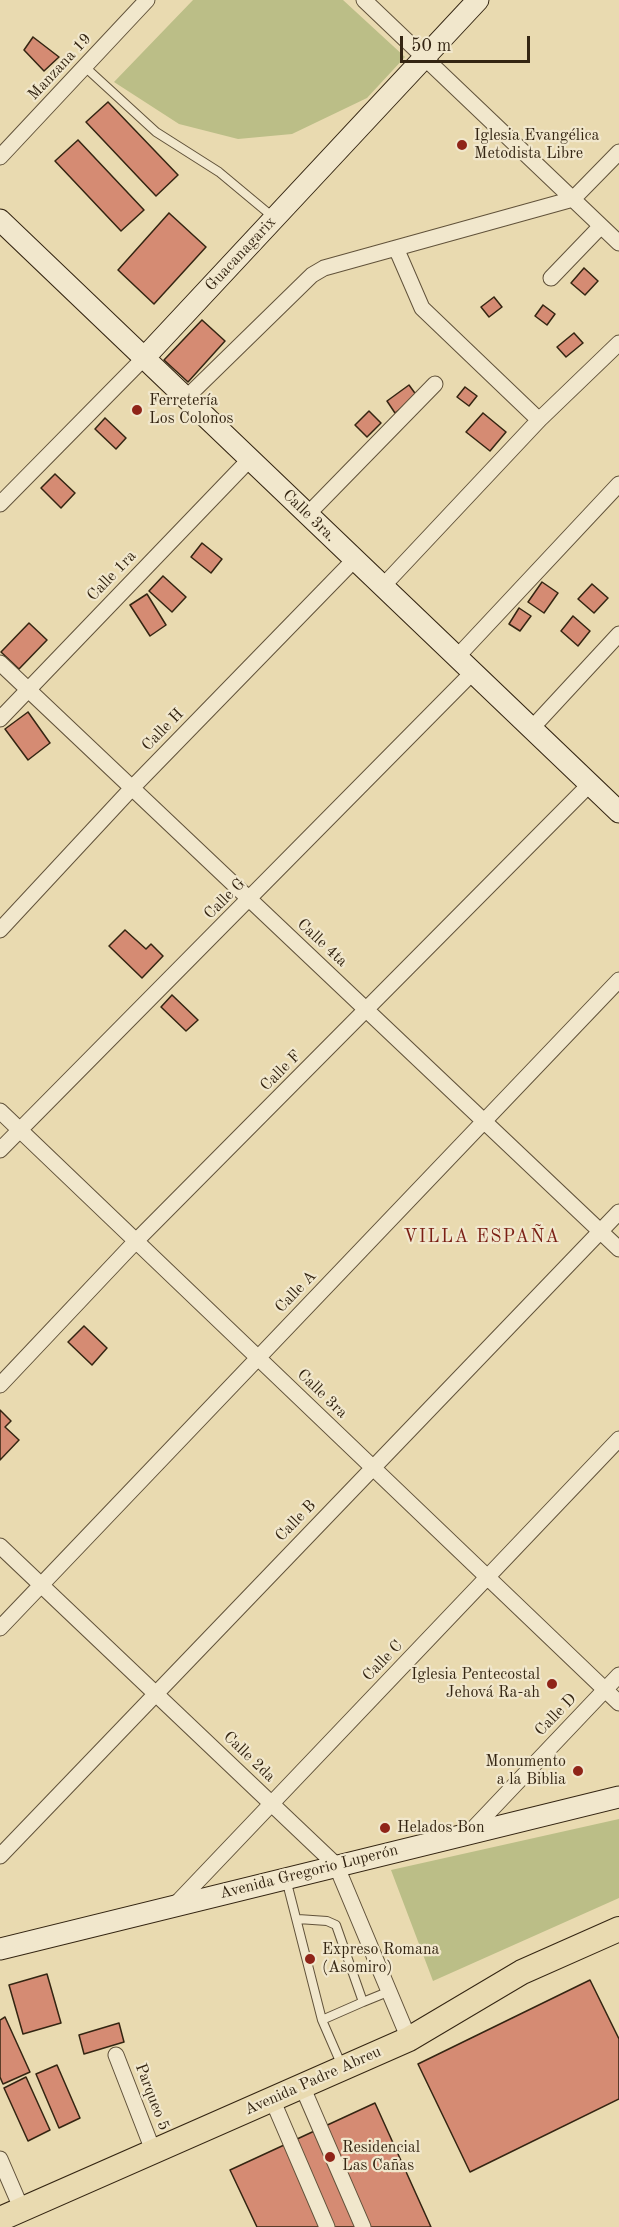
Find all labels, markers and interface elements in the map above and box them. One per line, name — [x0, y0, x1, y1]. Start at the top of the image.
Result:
scale bar — [403, 24, 534, 62]
street label: Manzana 19 — [24, 30, 96, 104]
text: 50 m — [411, 37, 451, 55]
place label: Iglesia Evangélica Metodista Libre — [474, 126, 599, 164]
marker: Iglesia Evangélica Metodista Libre — [455, 138, 469, 152]
street label: Guacanagarix — [202, 213, 280, 295]
place label: Ferretería Los Colonos — [149, 391, 234, 429]
marker: Ferretería Los Colonos — [130, 403, 144, 417]
street label: Calle 3ra. — [278, 486, 340, 546]
street label: Calle 1ra — [83, 547, 141, 605]
street label: Calle H — [138, 705, 188, 755]
street label: Calle G — [200, 874, 250, 924]
street label: Calle 4ta — [293, 915, 351, 971]
street label: Calle F — [257, 1047, 305, 1095]
district label: VILLA ESPAÑA — [403, 1226, 561, 1248]
street label: Calle A — [271, 1267, 321, 1317]
street label: Calle 3ra — [293, 1365, 351, 1423]
street label: Calle B — [272, 1496, 320, 1546]
street label: Calle C — [359, 1636, 407, 1686]
place label: Iglesia Pentecostal Jehová Ra-ah — [411, 1665, 540, 1703]
marker: Iglesia Pentecostal Jehová Ra-ah — [545, 1677, 559, 1691]
street label: Calle D — [531, 1690, 581, 1740]
street label: Calle 2da — [219, 1728, 279, 1786]
place label: Monumento a la Biblia — [485, 1752, 566, 1790]
marker: Monumento a la Biblia — [571, 1764, 585, 1778]
place label: Helados Bon — [397, 1818, 485, 1838]
marker: Helados Bon — [378, 1821, 392, 1835]
street label: Avenida Gregorio Luperón — [218, 1841, 400, 1903]
place label: Expreso Romana (Asomiro) — [322, 1940, 439, 1978]
marker: Expreso Romana (Asomiro) — [303, 1952, 317, 1966]
street label: Avenida Padre Abreu — [242, 2042, 384, 2120]
street label: Parqueo 5 — [130, 2061, 174, 2133]
place label: Residencial Las Cañas — [342, 2138, 420, 2176]
marker: Residencial Las Cañas — [323, 2150, 337, 2164]

